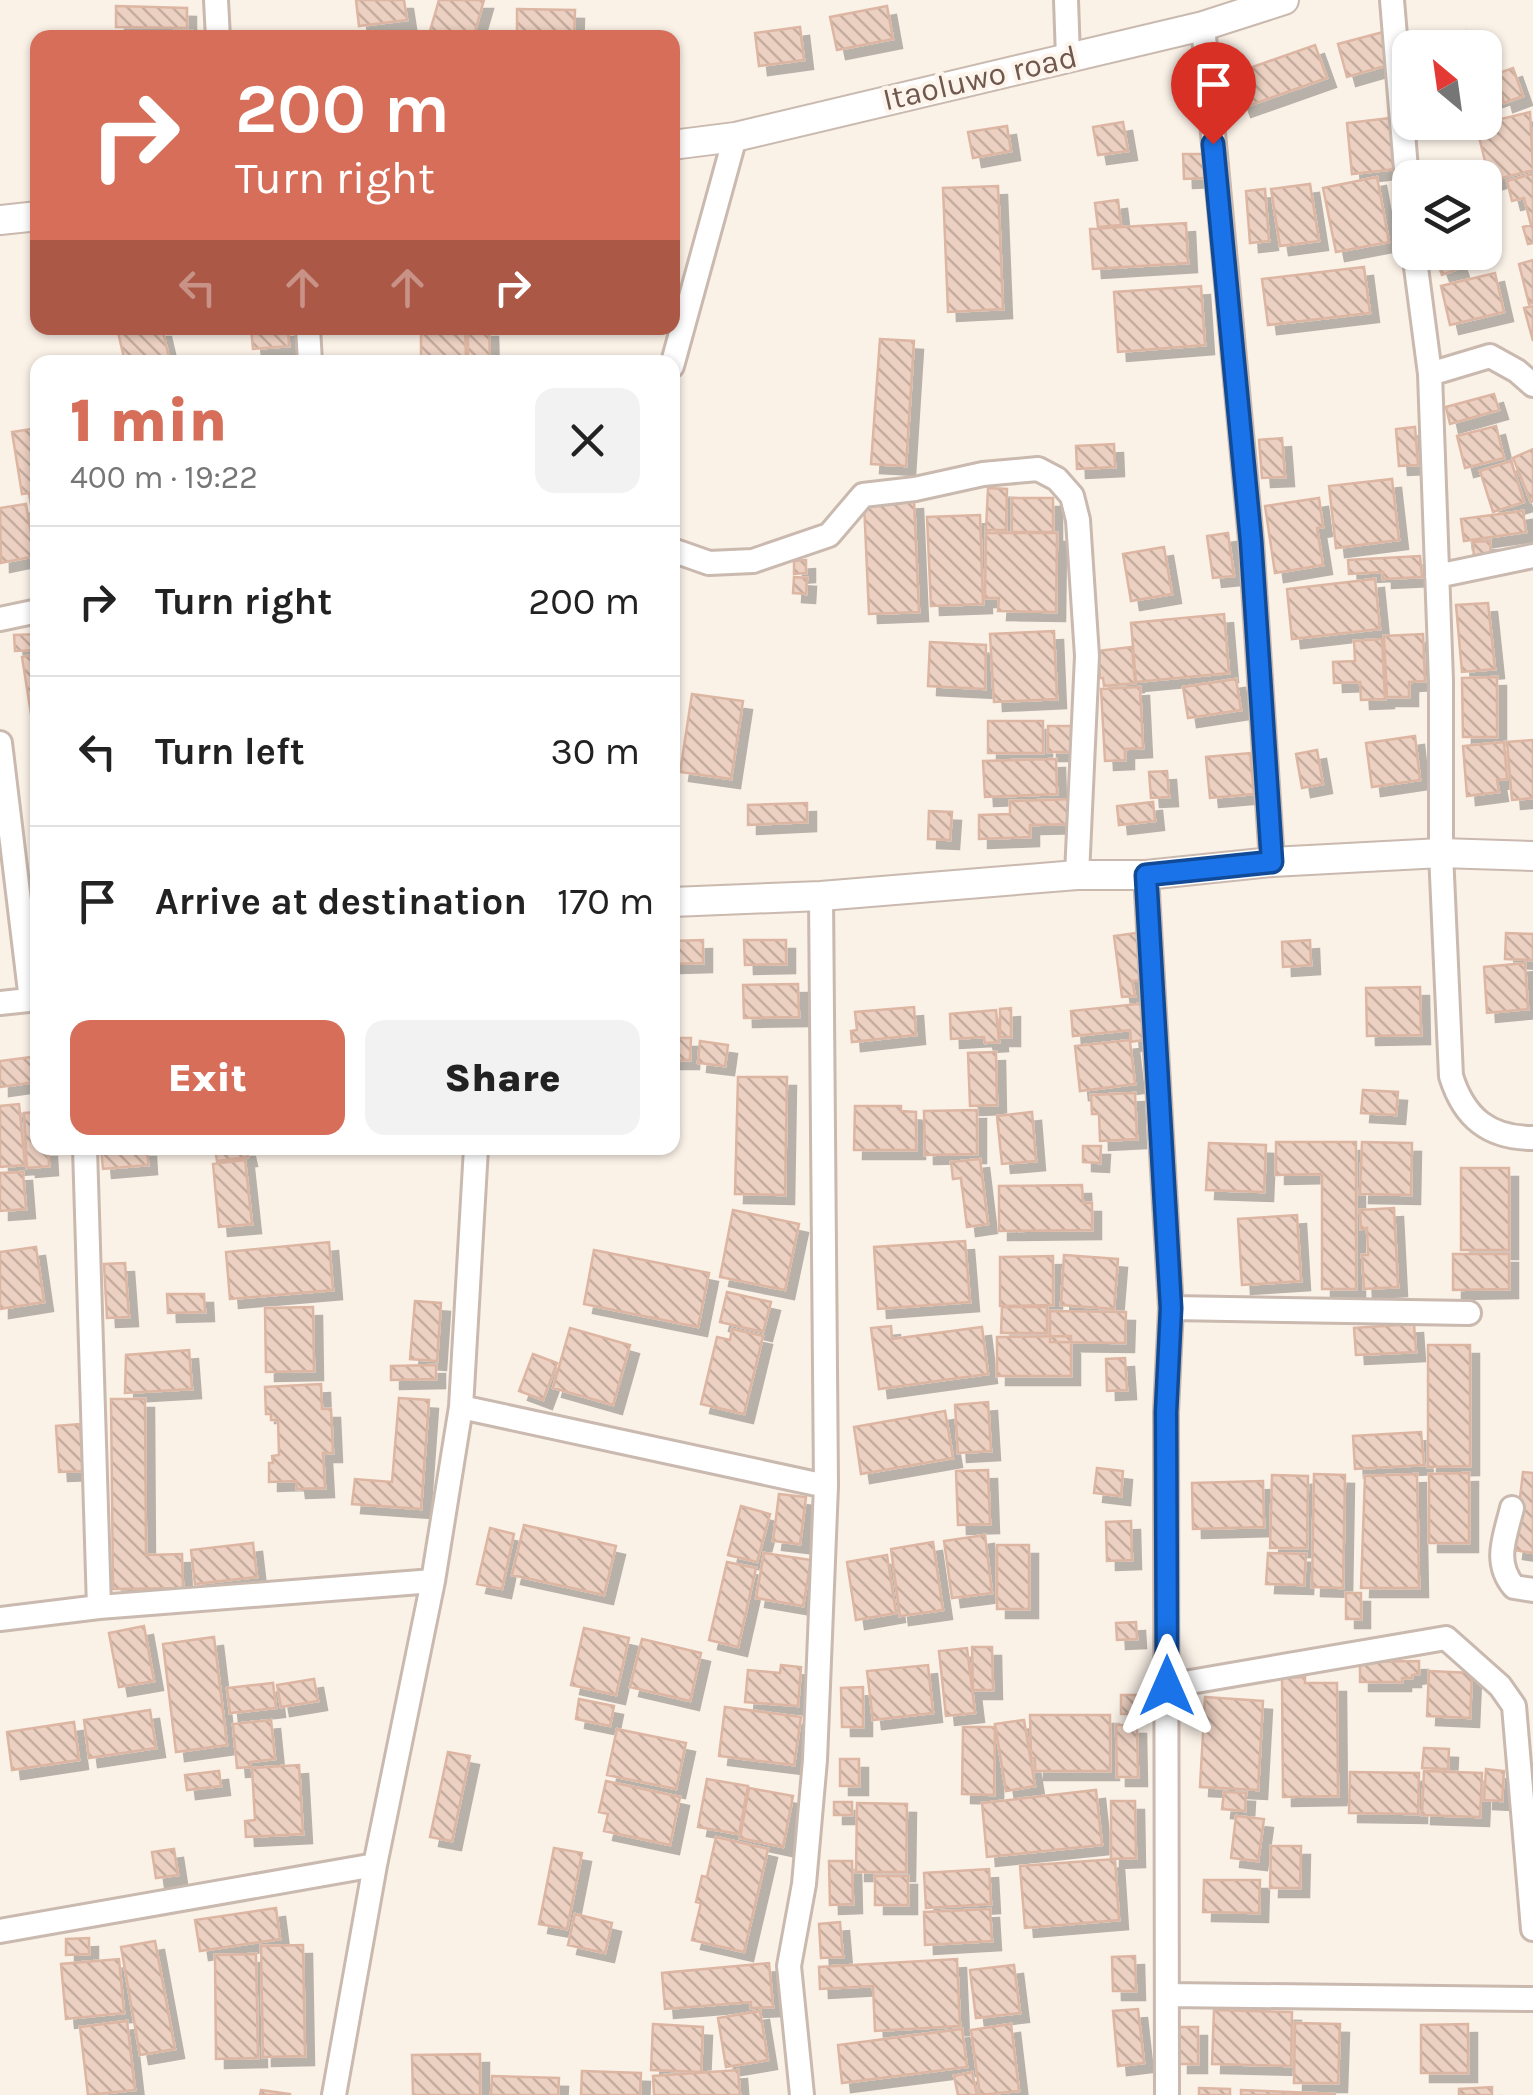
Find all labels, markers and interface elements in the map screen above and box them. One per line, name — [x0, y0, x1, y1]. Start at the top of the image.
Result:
north arrow — [1392, 30, 1502, 140]
map controls — [1392, 30, 1502, 270]
street label: Itaoluwo road — [879, 38, 1081, 118]
pin — [1171, 42, 1256, 145]
icon: arrive — [1186, 57, 1241, 112]
text: 200 m — [235, 68, 450, 150]
icon: right — [70, 70, 200, 200]
text: Turn right — [235, 152, 435, 204]
button: layers — [1392, 160, 1502, 270]
icon: left — [170, 260, 225, 315]
icon: ahead — [275, 260, 330, 315]
icon: ahead — [380, 260, 435, 315]
icon: right — [485, 260, 540, 315]
text: 1 min — [70, 386, 227, 456]
button: close — [535, 388, 640, 493]
text: 400 m · 19:22 — [70, 459, 258, 496]
icon: right — [70, 574, 125, 629]
text: Turn right — [155, 579, 332, 624]
text: 200 m — [528, 579, 640, 624]
icon: left — [70, 724, 125, 779]
text: Turn left — [155, 729, 305, 774]
text: 30 m — [550, 729, 640, 774]
icon: arrive — [70, 874, 125, 929]
text: Arrive at destination — [155, 879, 527, 924]
text: 170 m — [557, 879, 654, 924]
button: Exit — [70, 1020, 345, 1135]
button: Share — [365, 1020, 640, 1135]
position arrow — [1115, 1634, 1219, 1738]

